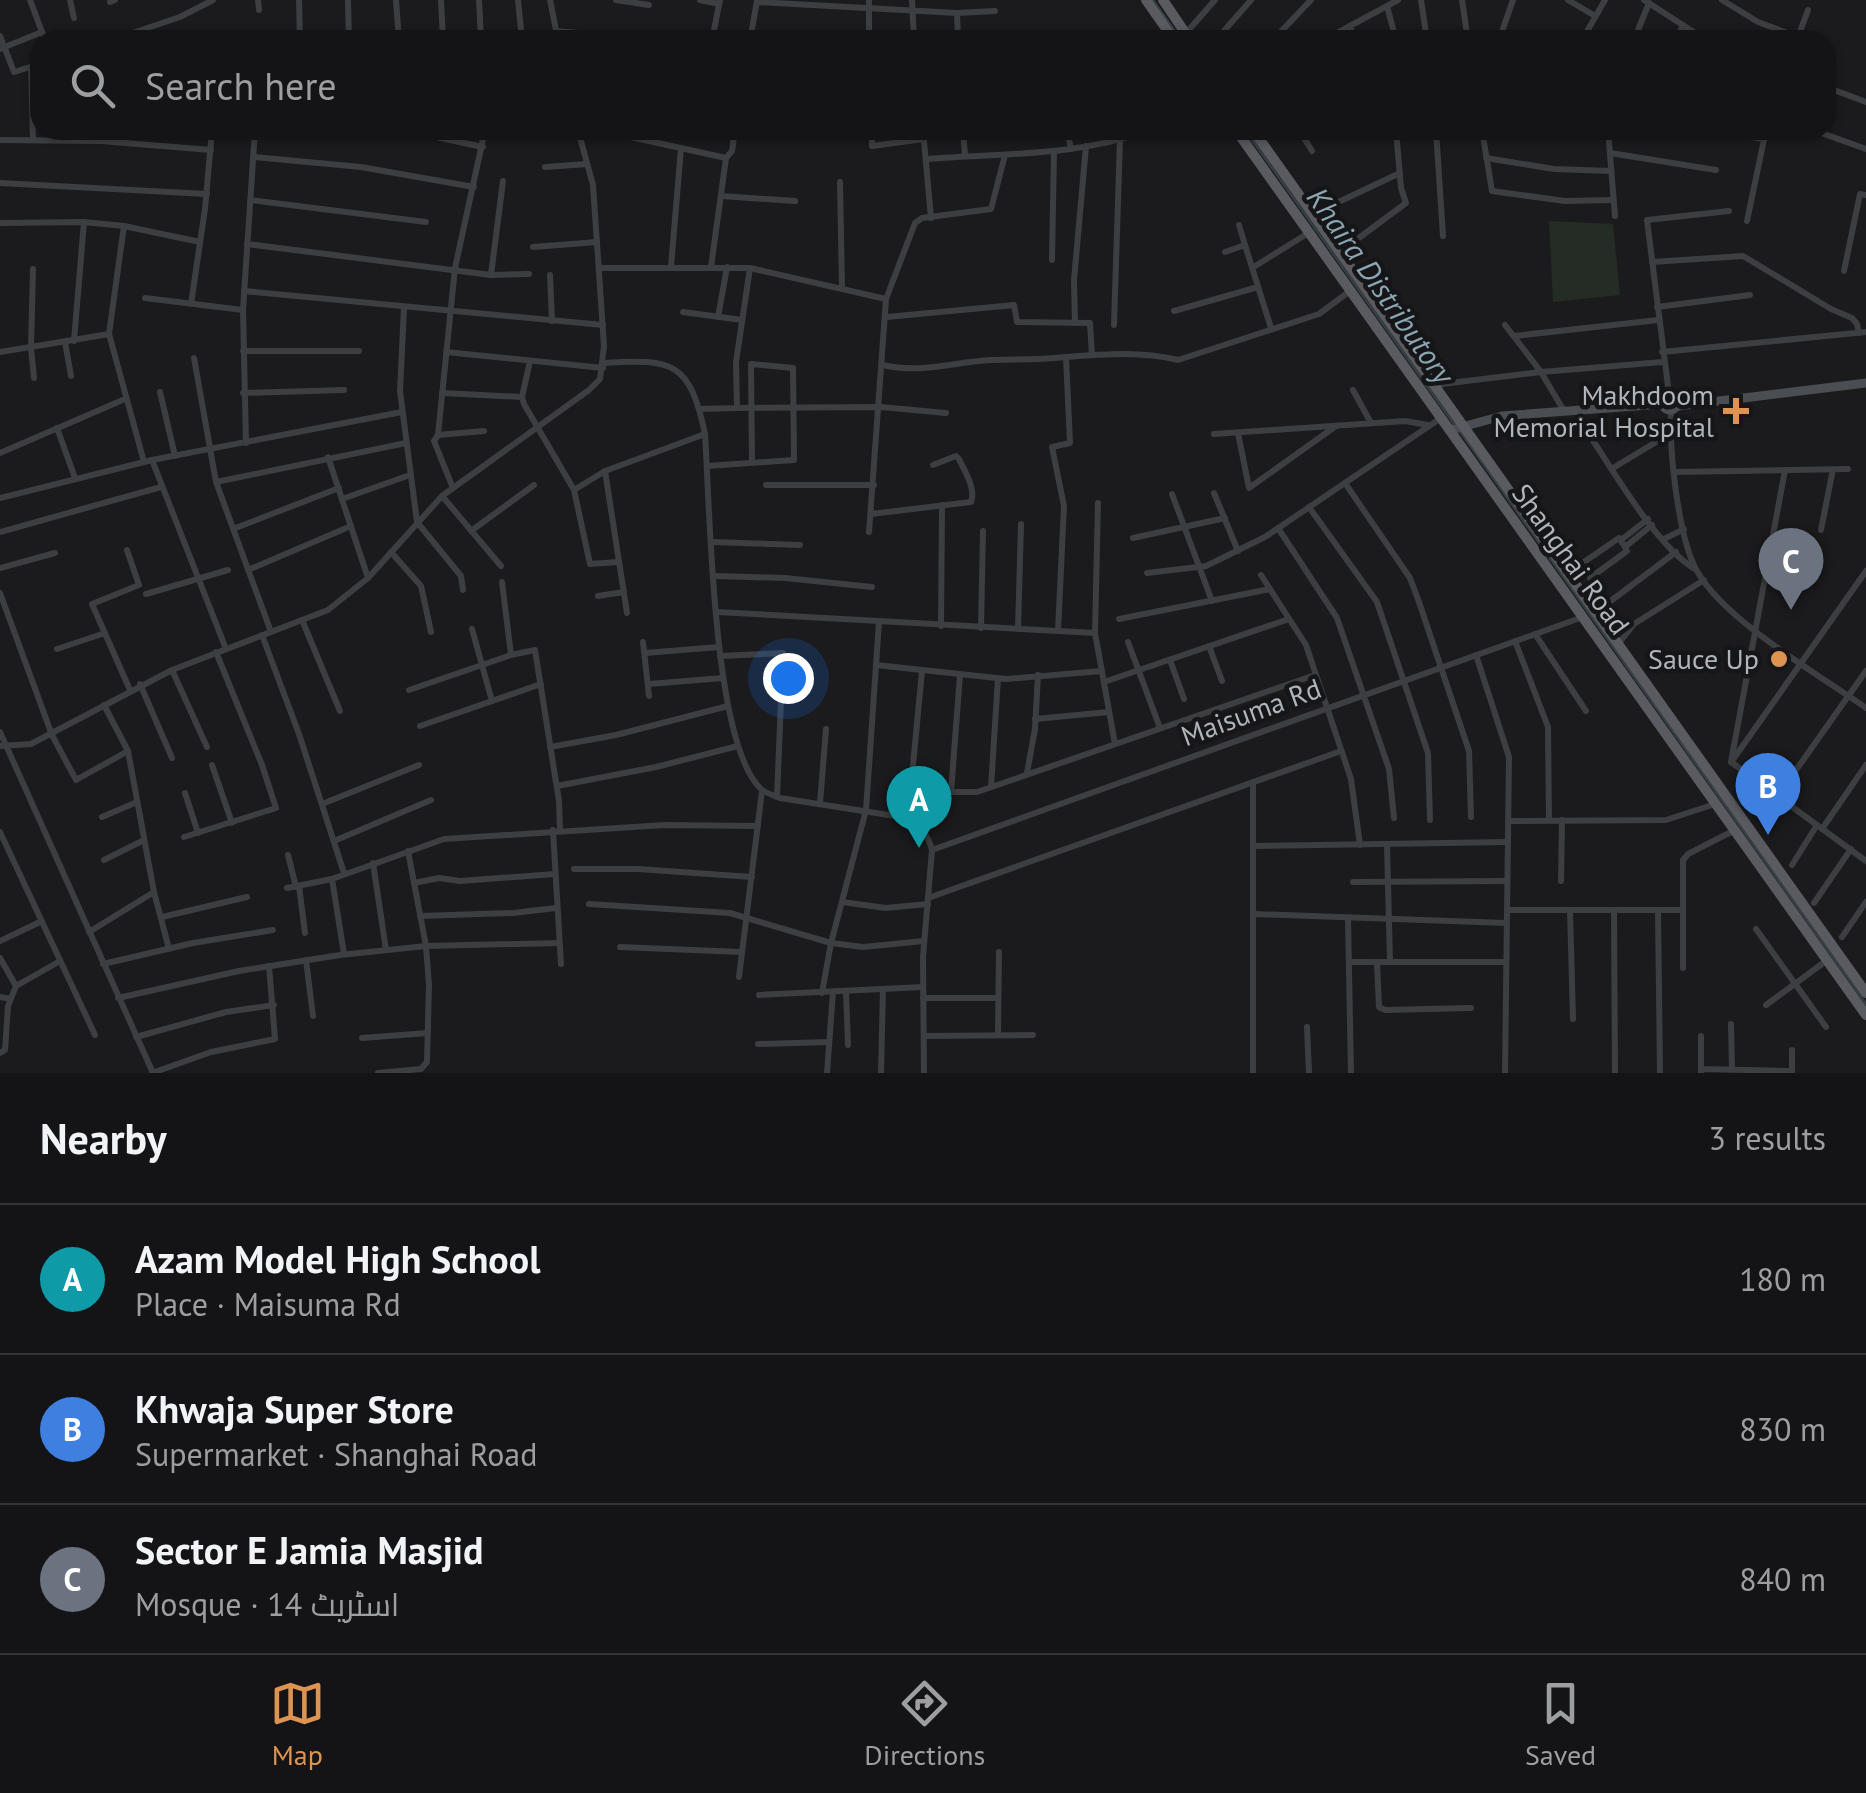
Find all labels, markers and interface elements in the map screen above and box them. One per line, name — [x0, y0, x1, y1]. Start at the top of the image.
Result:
search box — [30, 30, 1836, 140]
icon: search — [65, 58, 120, 113]
text: Search here — [145, 61, 337, 110]
water label: Khaira Distributory — [1299, 179, 1465, 393]
place label: Makhdoom Memorial Hospital — [1493, 376, 1714, 445]
marker: Makhdoom Memorial Hospital — [1723, 398, 1749, 424]
street label: Shanghai Road — [1504, 476, 1639, 642]
pin: C — [1758, 528, 1824, 610]
place label: Sauce Up — [1648, 640, 1759, 677]
marker: Sauce Up — [1768, 648, 1790, 670]
your location — [763, 653, 814, 704]
street label: Maisuma Rd — [1176, 669, 1326, 754]
pin: B — [1736, 752, 1800, 835]
pin: A — [886, 766, 952, 848]
text: Nearby — [40, 1111, 167, 1166]
text: 3 results — [1708, 1117, 1826, 1159]
text: Azam Model High School — [135, 1234, 540, 1283]
text: A — [63, 1258, 82, 1300]
text: 180 m — [1739, 1258, 1826, 1300]
text: Place · Maisuma Rd — [135, 1283, 401, 1325]
text: Khwaja Super Store — [135, 1384, 454, 1433]
text: B — [63, 1408, 82, 1450]
text: 830 m — [1739, 1408, 1826, 1450]
text: Supermarket · Shanghai Road — [135, 1433, 537, 1475]
text: Sector E Jamia Masjid — [135, 1525, 484, 1574]
text: C — [64, 1558, 81, 1600]
text: 840 m — [1739, 1558, 1826, 1600]
text: Mosque · اسٹریٹ 14 — [135, 1583, 399, 1625]
tab: Map — [270, 1676, 325, 1773]
tab: Directions — [864, 1676, 985, 1773]
tab: Saved — [1525, 1676, 1596, 1773]

